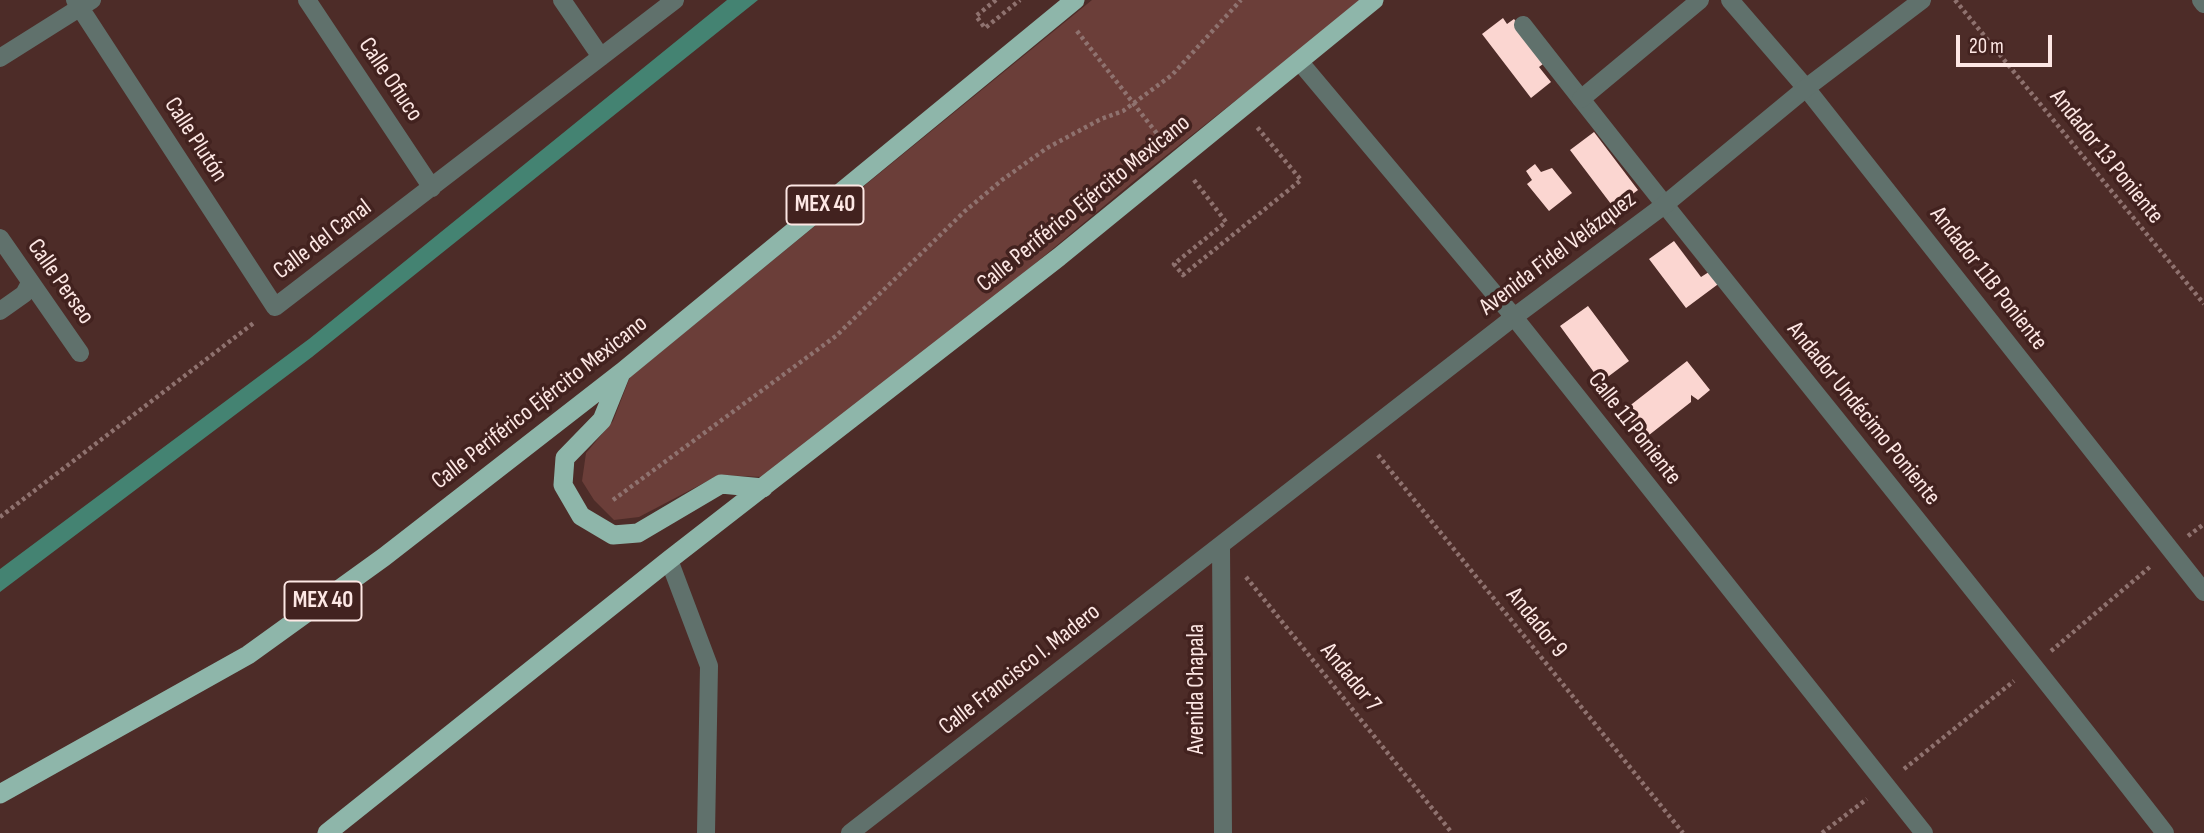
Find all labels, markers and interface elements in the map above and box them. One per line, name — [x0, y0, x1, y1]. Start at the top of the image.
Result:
scale bar — [1959, 21, 2055, 65]
street label: Calle Ofiuco — [352, 33, 428, 127]
text: 20 m — [1969, 34, 2004, 59]
street label: Andador 13 Poniente — [2043, 84, 2169, 230]
street label: Calle Plutón — [157, 92, 233, 188]
street label: Calle Periférico Ejército Mexicano — [972, 109, 1196, 299]
road number: MEX 40 — [786, 186, 864, 224]
street label: Avenida Fidel Velázquez — [1474, 186, 1642, 322]
street label: Calle del Canal — [268, 194, 378, 286]
street label: Andador 11B Poniente — [1923, 202, 2053, 356]
street label: Calle Perseo — [20, 234, 100, 330]
street label: Calle Periférico Ejército Mexicano — [426, 310, 654, 496]
street label: Andador Undécimo Poniente — [1780, 316, 1946, 512]
street label: Calle 11 Poniente — [1581, 367, 1687, 491]
road number: MEX 40 — [284, 582, 362, 621]
street label: Andador 9 — [1499, 582, 1573, 664]
street label: Calle Francisco I. Madero — [934, 598, 1106, 742]
street label: Avenida Chapala — [1183, 624, 1211, 754]
street label: Andador 7 — [1313, 638, 1387, 718]

